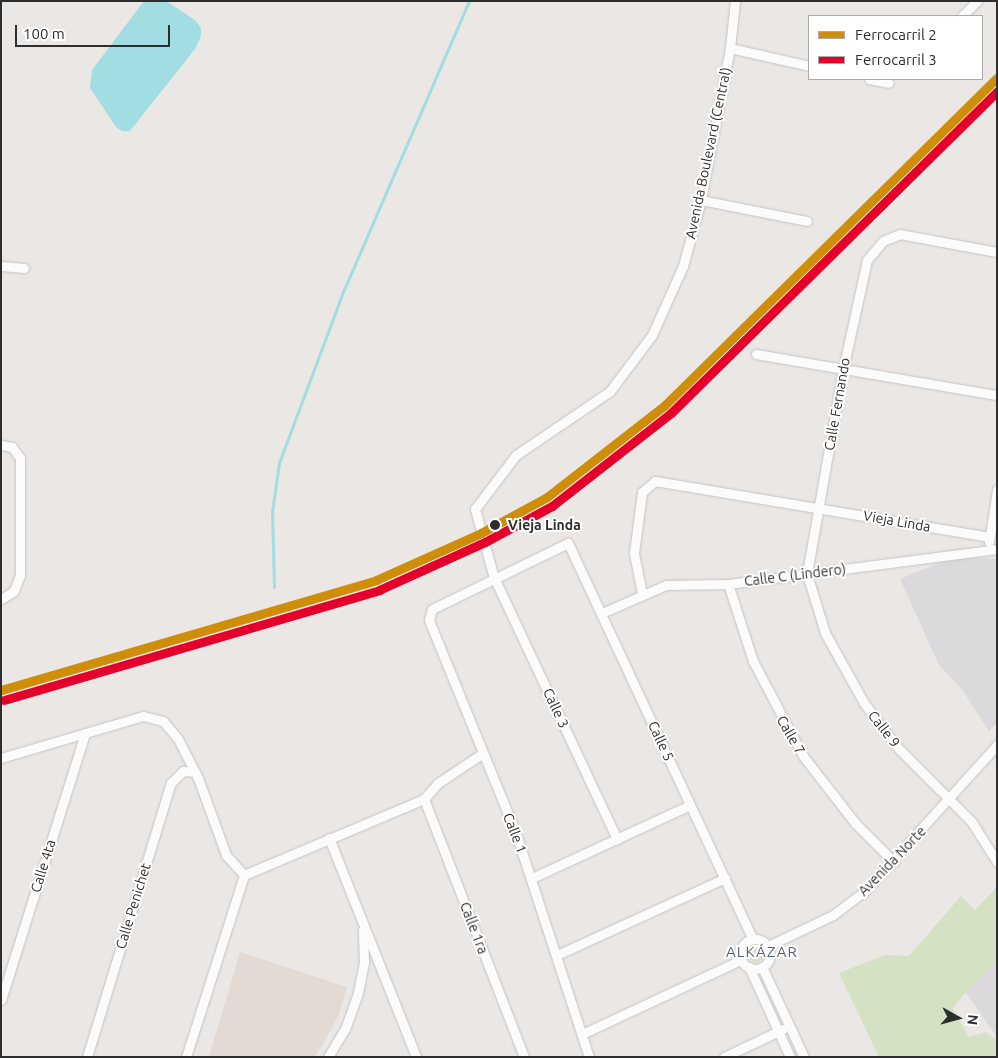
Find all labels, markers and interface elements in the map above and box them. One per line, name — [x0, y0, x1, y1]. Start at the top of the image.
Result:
scale bar — [18, 15, 172, 47]
legend — [808, 15, 983, 80]
text: 100 m — [23, 25, 65, 42]
text: Ferrocarril 2 — [855, 26, 937, 43]
text: Ferrocarril 3 — [855, 51, 937, 68]
street label: Avenida Boulevard (Central) — [682, 66, 734, 240]
street label: Calle Fernando — [821, 356, 853, 452]
street label: Vieja Linda — [862, 507, 932, 535]
marker: Vieja Linda — [486, 516, 504, 534]
place label: Vieja Linda — [508, 517, 581, 533]
street label: Calle C (Lindero) — [743, 560, 847, 590]
street label: Calle 3 — [540, 685, 572, 731]
street label: Calle 9 — [864, 707, 904, 751]
street label: Calle 7 — [773, 713, 809, 757]
street label: Calle 5 — [645, 718, 677, 764]
street label: Calle 1 — [500, 810, 530, 856]
street label: Avenida Norte — [855, 823, 929, 899]
street label: Calle 4ta — [27, 837, 59, 895]
street label: Calle Penichet — [112, 861, 154, 951]
street label: Calle 1ra — [456, 900, 492, 956]
district label: ALKÁZAR — [725, 943, 799, 961]
north arrow — [933, 993, 983, 1043]
text: N — [964, 1014, 981, 1026]

